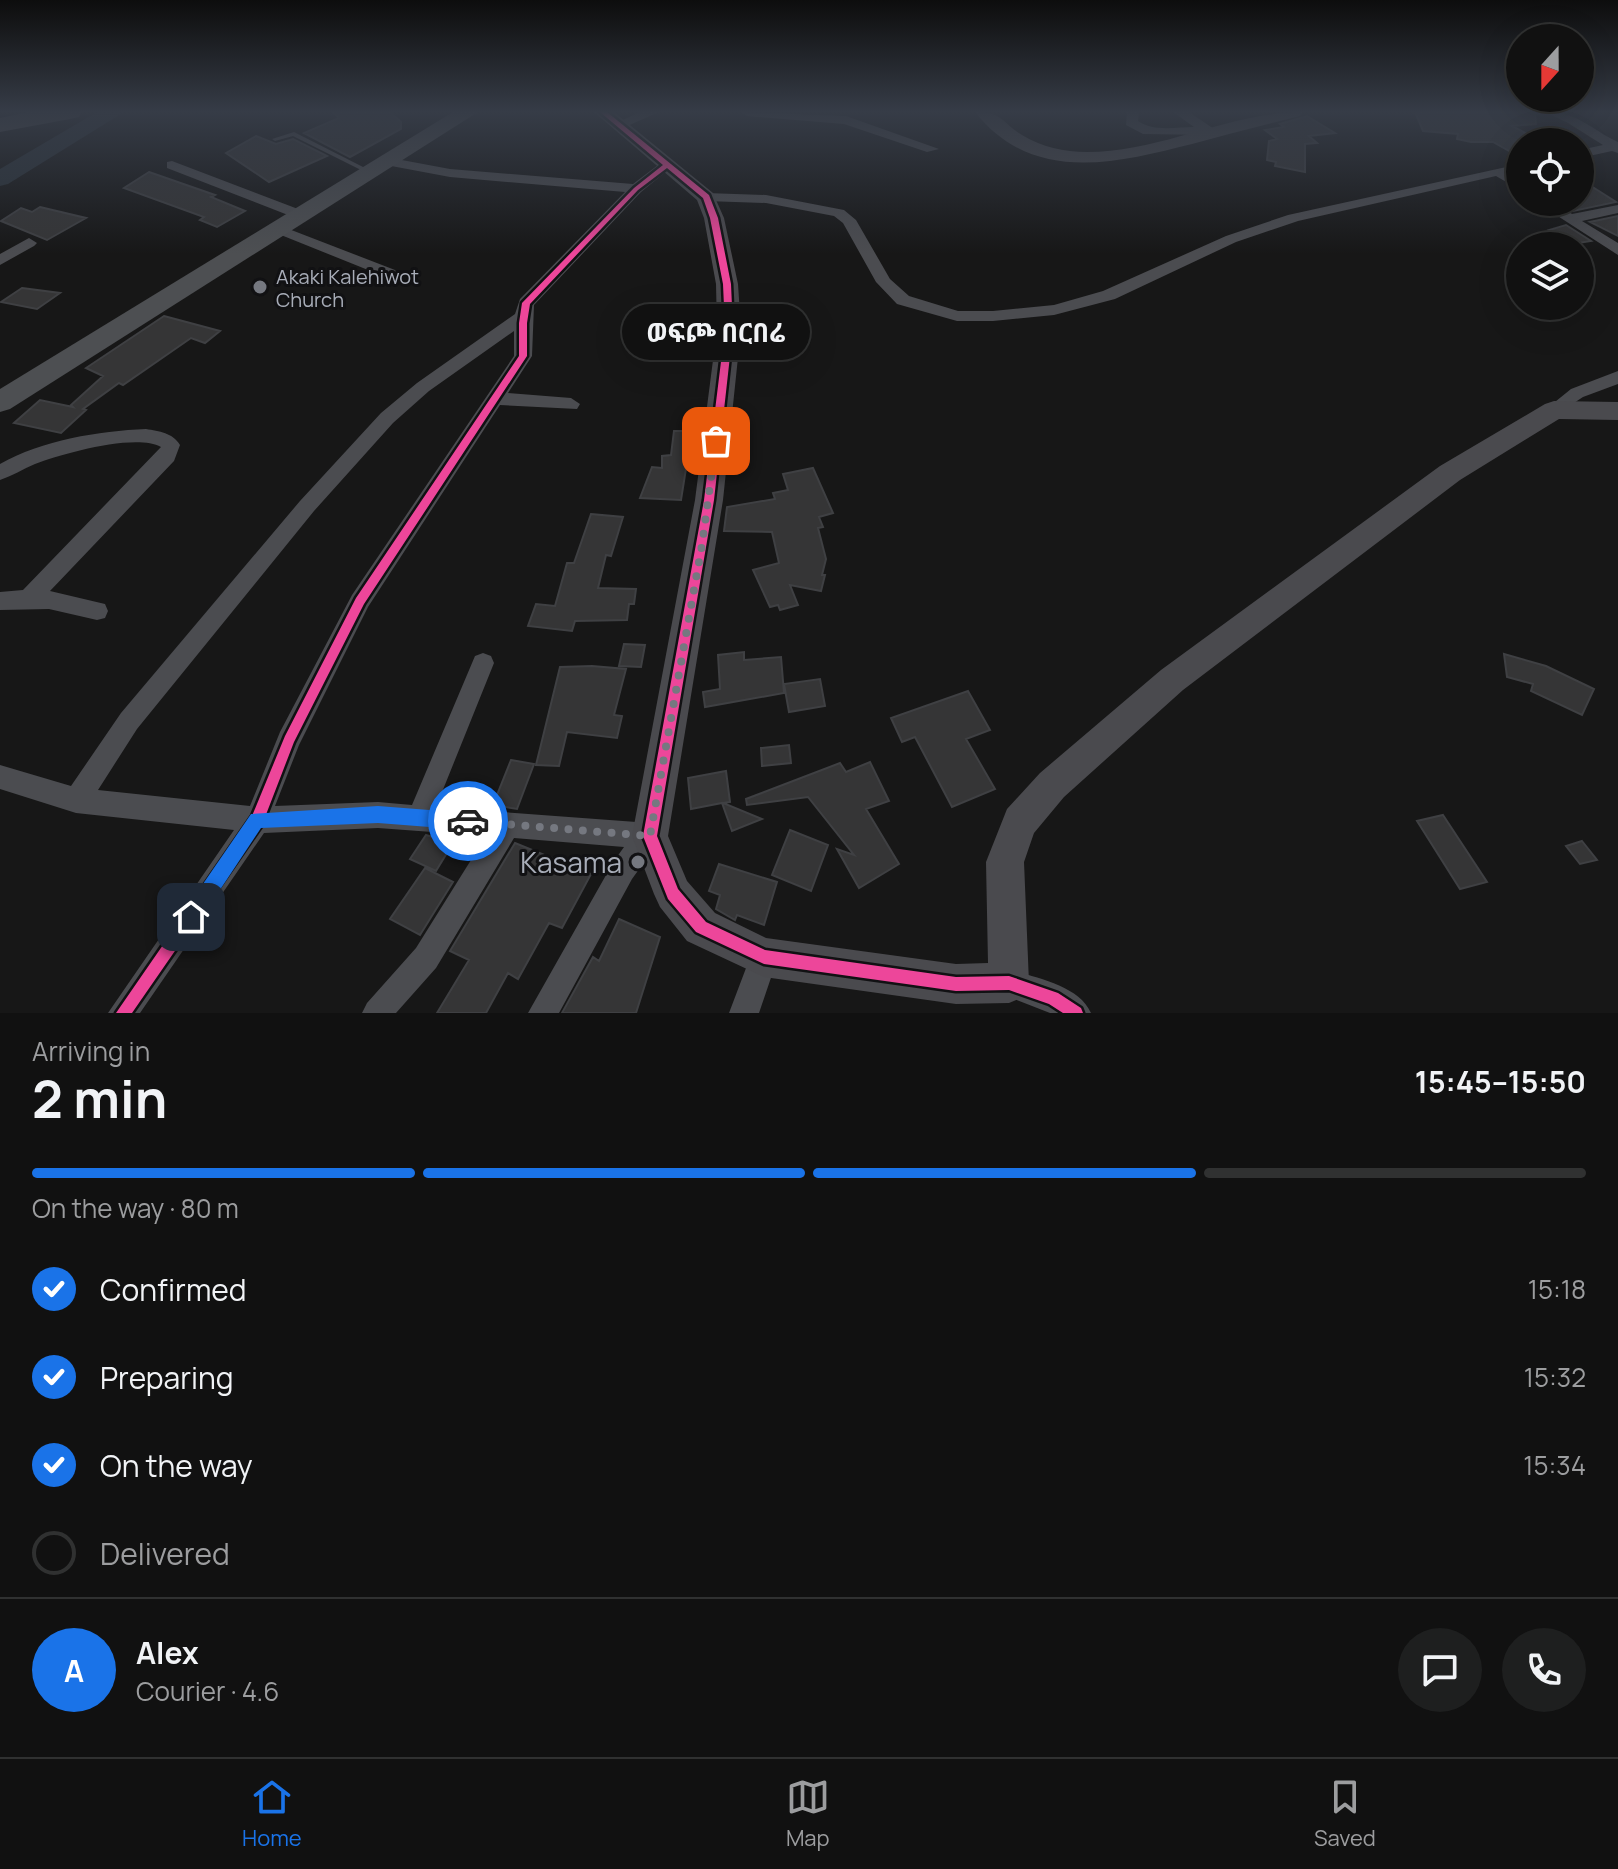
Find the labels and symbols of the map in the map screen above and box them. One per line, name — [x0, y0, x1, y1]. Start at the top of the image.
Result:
north arrow — [1506, 24, 1594, 112]
place label: Akaki Kalehiwot Church — [276, 263, 419, 313]
marker: Akaki Kalehiwot Church — [251, 278, 269, 296]
callout: ወፍጮ በርበሬ — [622, 305, 810, 361]
pin — [682, 407, 750, 475]
courier — [428, 781, 508, 861]
place label: Kasama — [520, 843, 622, 881]
marker: Kasama — [629, 853, 647, 871]
pin — [157, 883, 225, 951]

